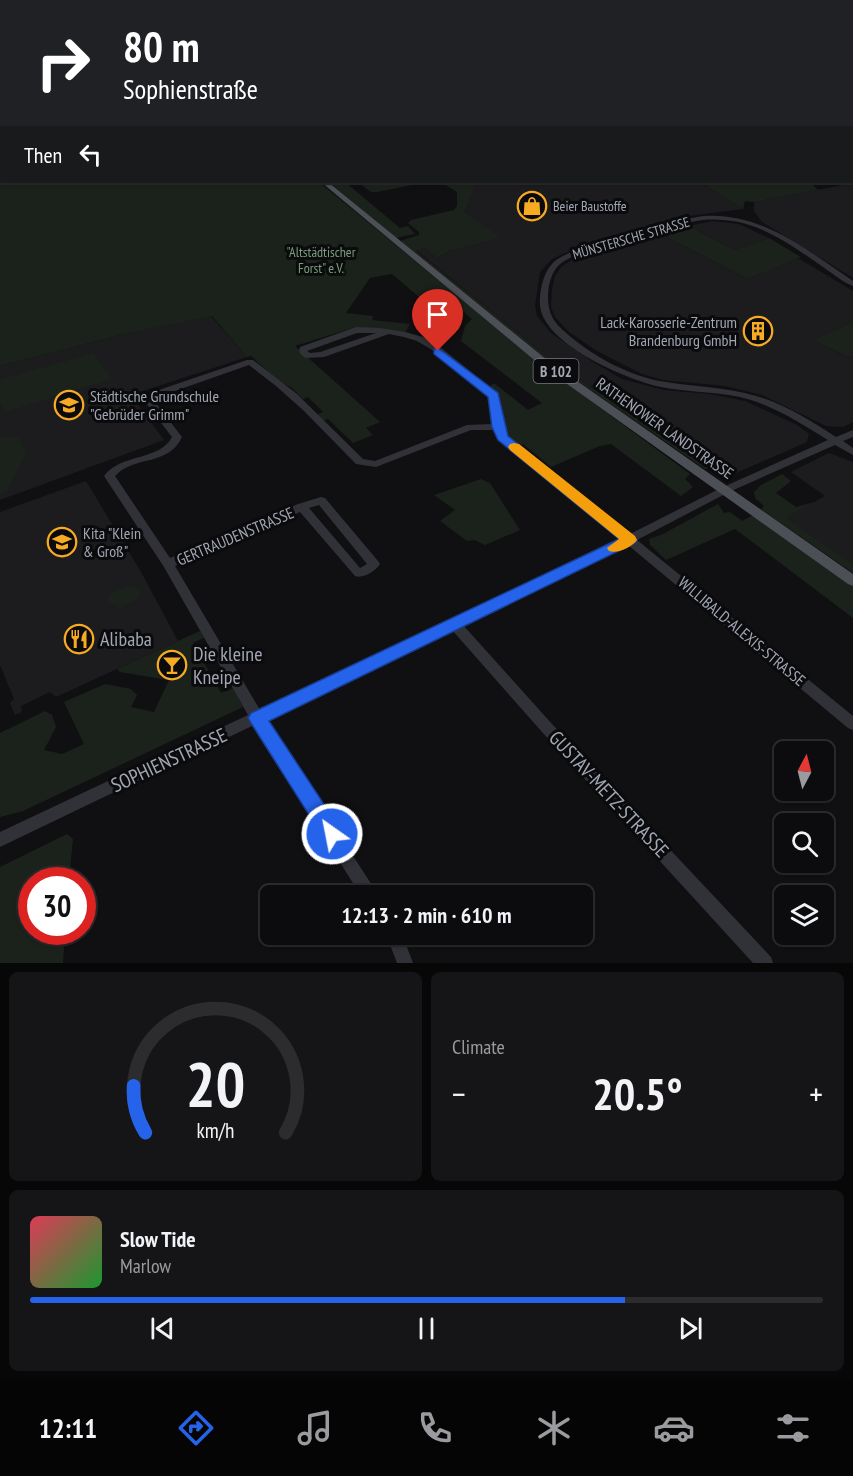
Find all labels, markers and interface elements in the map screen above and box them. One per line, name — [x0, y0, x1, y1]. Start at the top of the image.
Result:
text: 80 m — [123, 19, 200, 74]
icon: right — [24, 24, 102, 102]
text: Sophienstraße — [123, 72, 258, 106]
icon: left — [74, 138, 107, 171]
text: Then — [24, 141, 62, 169]
shop icon: Beier Baustoffe — [516, 190, 548, 222]
place label: Beier Baustoffe — [553, 197, 627, 215]
street label: MÜNSTERSCHE STRASSE — [570, 213, 692, 263]
park label: "Altstädtischer Forst" e.V. — [287, 243, 356, 277]
pin — [412, 289, 463, 351]
icon: arrive — [421, 298, 454, 331]
place label: Lack-Karosserie-Zentrum Brandenburg GmbH — [600, 312, 737, 350]
building icon: Lack-Karosserie-Zentrum Brandenburg GmbH — [742, 315, 774, 347]
road number: B 102 — [534, 359, 578, 383]
street label: RATHENOWER LANDSTRASSE — [592, 373, 738, 483]
place label: Städtische Grundschule "Gebrüder Grimm" — [90, 386, 219, 424]
school or university icon: Städtische Grundschule "Gebrüder Grimm" — [53, 389, 85, 421]
street label: GERTRAUDENSTRASSE — [173, 502, 297, 570]
place label: Kita "Klein & Groß" — [83, 523, 141, 561]
school or university icon: Kita "Klein & Groß" — [46, 526, 78, 558]
street label: WILLIBALD-ALEXIS-STRASSE — [674, 572, 810, 690]
restaurant icon: Alibaba — [63, 623, 95, 655]
place label: Alibaba — [100, 626, 152, 652]
place label: Die kleine Kneipe — [193, 641, 262, 690]
bar icon: Die kleine Kneipe — [156, 649, 188, 681]
street label: SOPHIENSTRASSE — [107, 722, 231, 798]
street label: GUSTAV-METZ-STRASSE — [543, 725, 675, 863]
north arrow — [774, 741, 834, 801]
map controls — [774, 741, 834, 945]
position arrow — [300, 802, 364, 866]
button: search — [774, 813, 834, 873]
speed limit sign: 30 — [18, 867, 96, 945]
button: layers — [774, 885, 834, 945]
text: 12:13 · 2 min · 610 m — [341, 901, 512, 929]
text: Climate — [452, 1034, 505, 1060]
text: 20 — [186, 1043, 245, 1124]
text: 20.5° — [592, 1064, 683, 1122]
text: − — [452, 1072, 466, 1115]
text: + — [809, 1072, 823, 1115]
text: km/h — [196, 1117, 235, 1145]
text: Slow Tide — [120, 1225, 196, 1253]
text: Marlow — [120, 1253, 171, 1279]
icon: previous — [146, 1312, 179, 1345]
icon: pause — [410, 1312, 443, 1345]
icon: next — [674, 1312, 707, 1345]
icon: directions — [175, 1407, 217, 1449]
icon: music — [294, 1407, 336, 1449]
icon: phone — [414, 1407, 456, 1449]
icon: climate — [533, 1407, 575, 1449]
icon: car — [653, 1407, 695, 1449]
icon: filters — [772, 1407, 814, 1449]
text: 12:11 — [39, 1411, 97, 1445]

